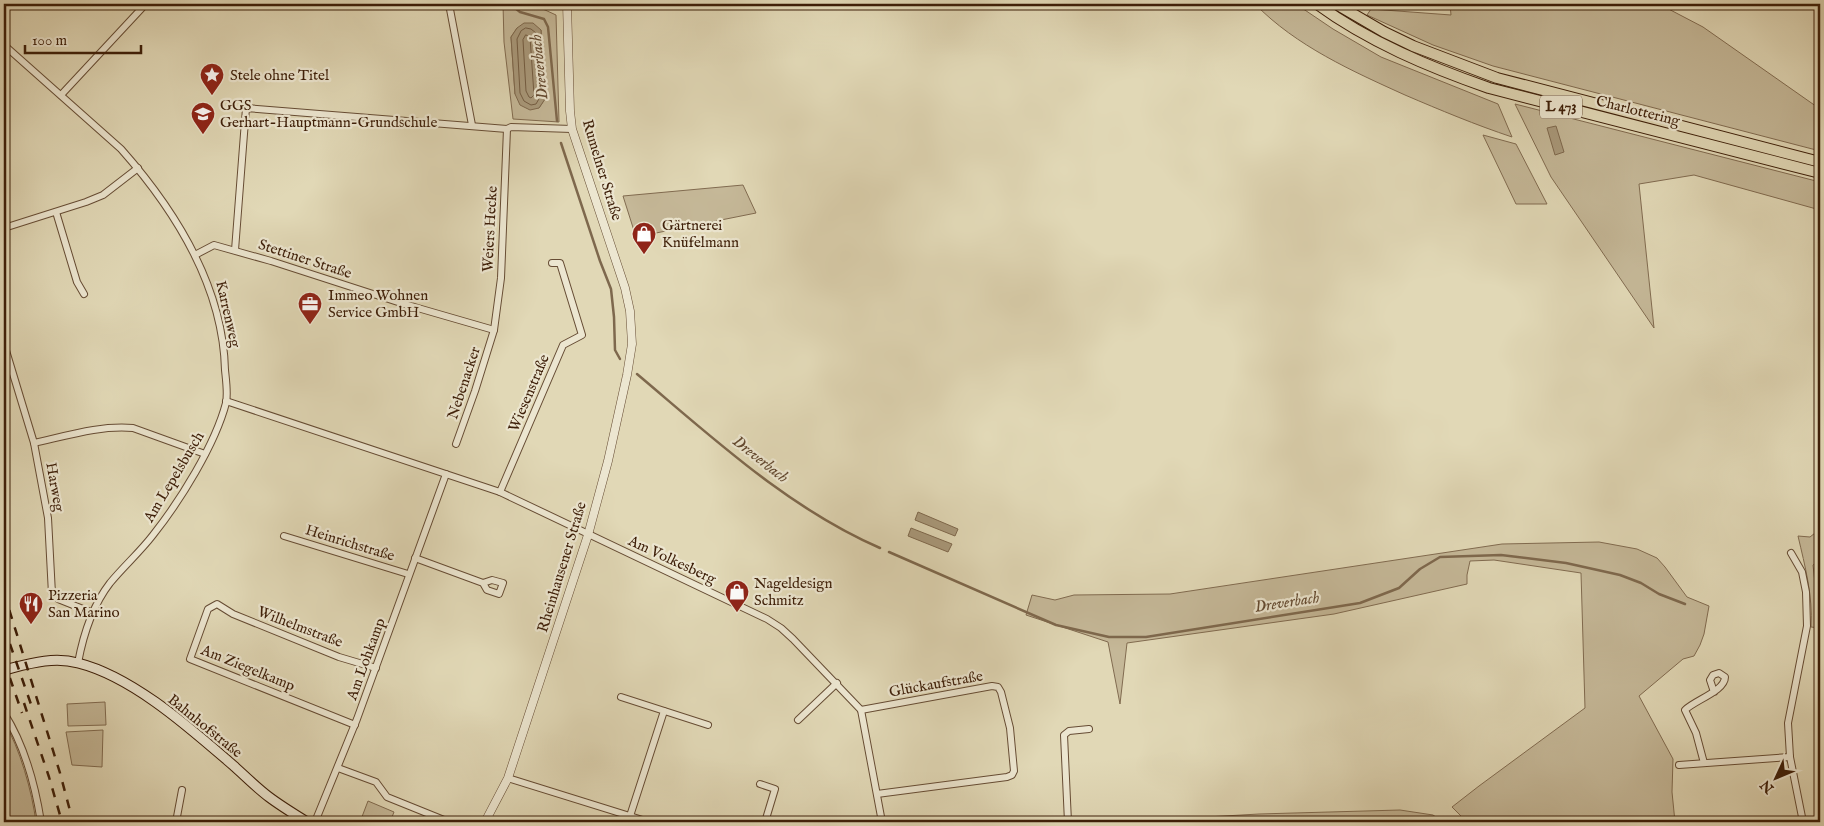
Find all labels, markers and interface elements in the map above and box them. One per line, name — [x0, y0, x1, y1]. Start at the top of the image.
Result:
scale bar — [25, 22, 141, 54]
text: 100 m — [32, 31, 68, 50]
water label: Dreverbach — [527, 33, 553, 100]
place icon: Stele ohne Titel — [199, 62, 225, 96]
place label: Stele ohne Titel — [230, 66, 330, 85]
street label: Charlottering — [1594, 91, 1683, 131]
road number: L 473 — [1540, 95, 1582, 118]
place label: GGS Gerhart-Hauptmann-Grundschule — [220, 96, 437, 132]
school or university icon: GGS Gerhart-Hauptmann-Grundschule — [190, 101, 216, 135]
street label: Rumelner Straße — [578, 117, 626, 223]
street label: Weiers Hecke — [478, 185, 502, 273]
place label: Gärtnerei Knüfelmann — [662, 216, 739, 252]
shop icon: Gärtnerei Knüfelmann — [631, 221, 657, 255]
street label: Stettiner Straße — [256, 235, 354, 283]
street label: Karrenweg — [211, 279, 245, 350]
place label: Immeo Wohnen Service GmbH — [328, 286, 428, 322]
office icon: Immeo Wohnen Service GmbH — [297, 291, 323, 325]
street label: Nebenacker — [443, 344, 485, 422]
street label: Wiesenstraße — [504, 351, 554, 435]
street label: Am Lepelsbusch — [139, 428, 209, 527]
water label: Dreverbach — [728, 432, 792, 488]
street label: Harweg — [41, 461, 69, 514]
street label: Rheinhausener Straße — [533, 499, 591, 635]
street label: Heinrichstraße — [303, 520, 397, 566]
street label: Am Volkesberg — [624, 531, 720, 589]
place label: Nageldesign Schmitz — [754, 574, 832, 610]
shop icon: Nageldesign Schmitz — [724, 579, 750, 613]
place label: Pizzeria San Marino — [48, 586, 120, 622]
water label: Dreverbach — [1253, 588, 1321, 618]
restaurant icon: Pizzeria San Marino — [18, 591, 44, 625]
street label: Wilhelmstraße — [255, 602, 346, 652]
street label: Am Lohkamp — [342, 615, 390, 704]
street label: Am Ziegelkamp — [197, 640, 298, 695]
street label: Glückaufstraße — [888, 666, 985, 702]
street label: Bahnhofstraße — [164, 690, 246, 762]
north arrow — [1752, 754, 1802, 804]
text: N — [1757, 776, 1779, 798]

